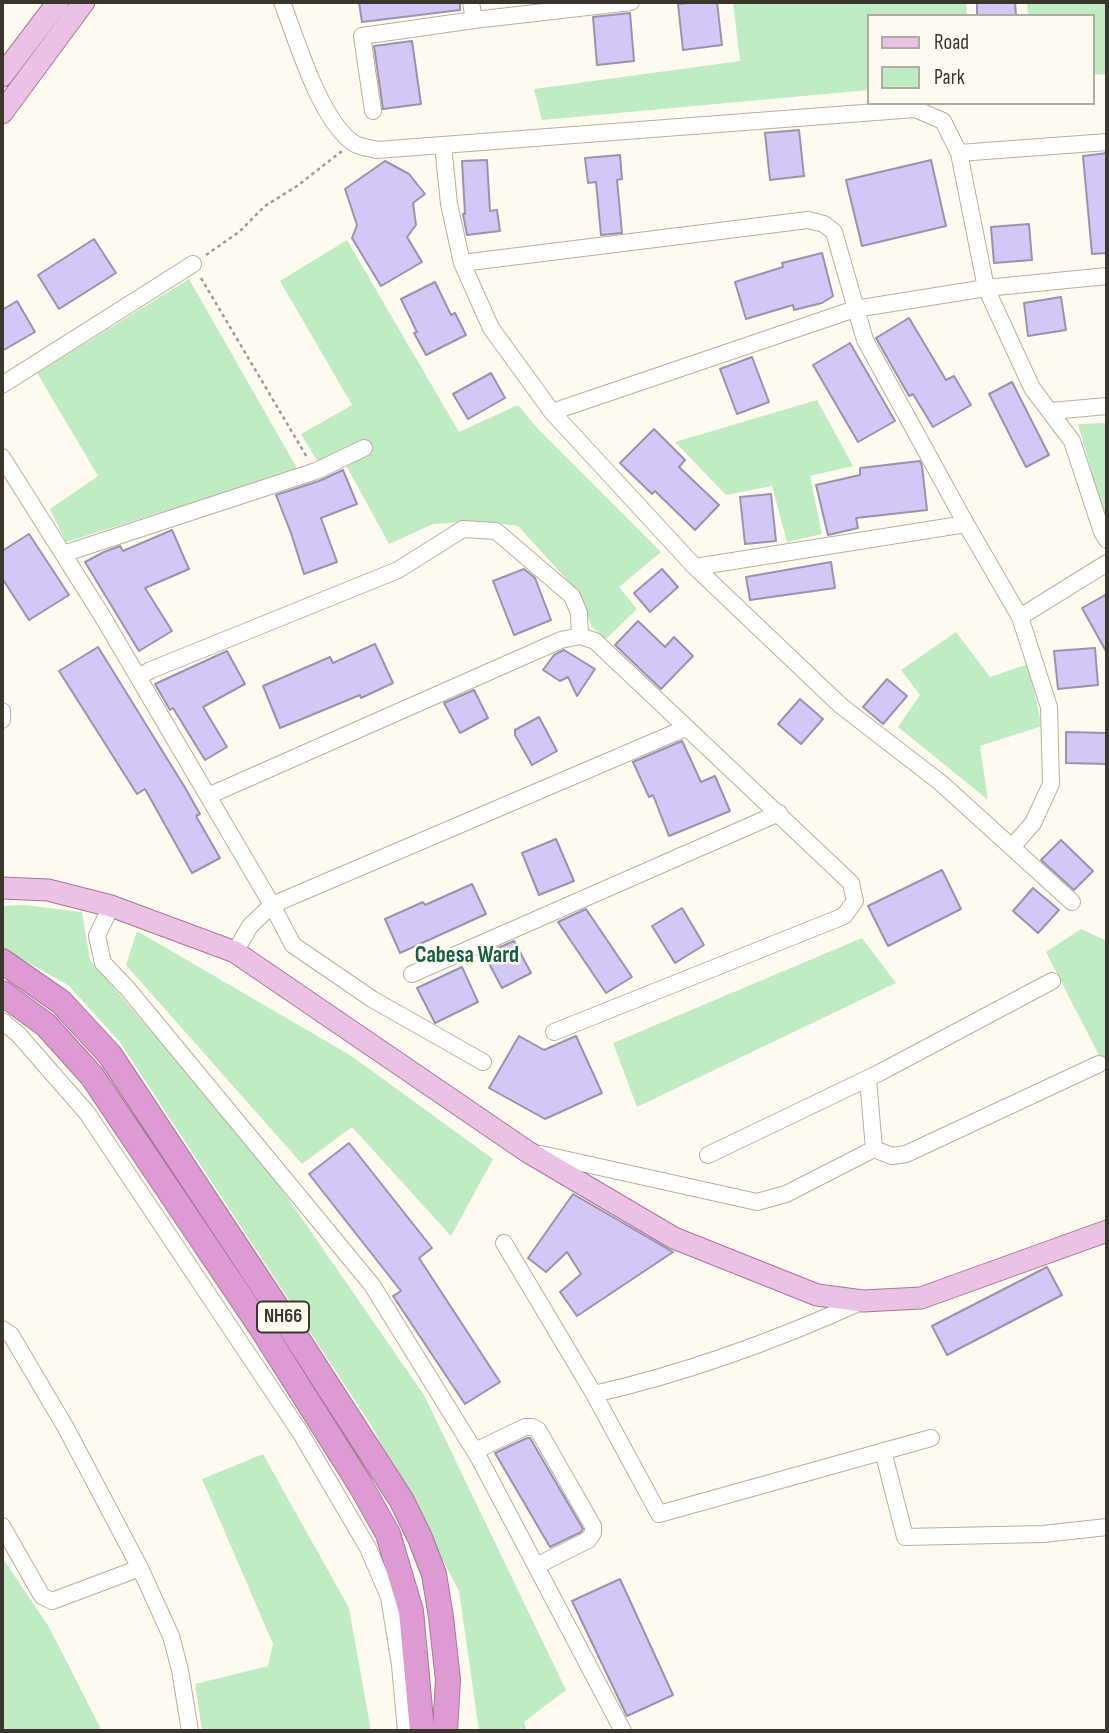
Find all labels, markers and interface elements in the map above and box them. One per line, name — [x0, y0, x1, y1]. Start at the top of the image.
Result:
legend — [867, 14, 1095, 105]
text: Road — [934, 30, 969, 55]
text: Park — [934, 65, 965, 90]
district label: Cabesa Ward — [415, 942, 519, 970]
road number: NH66 — [257, 1302, 309, 1332]

